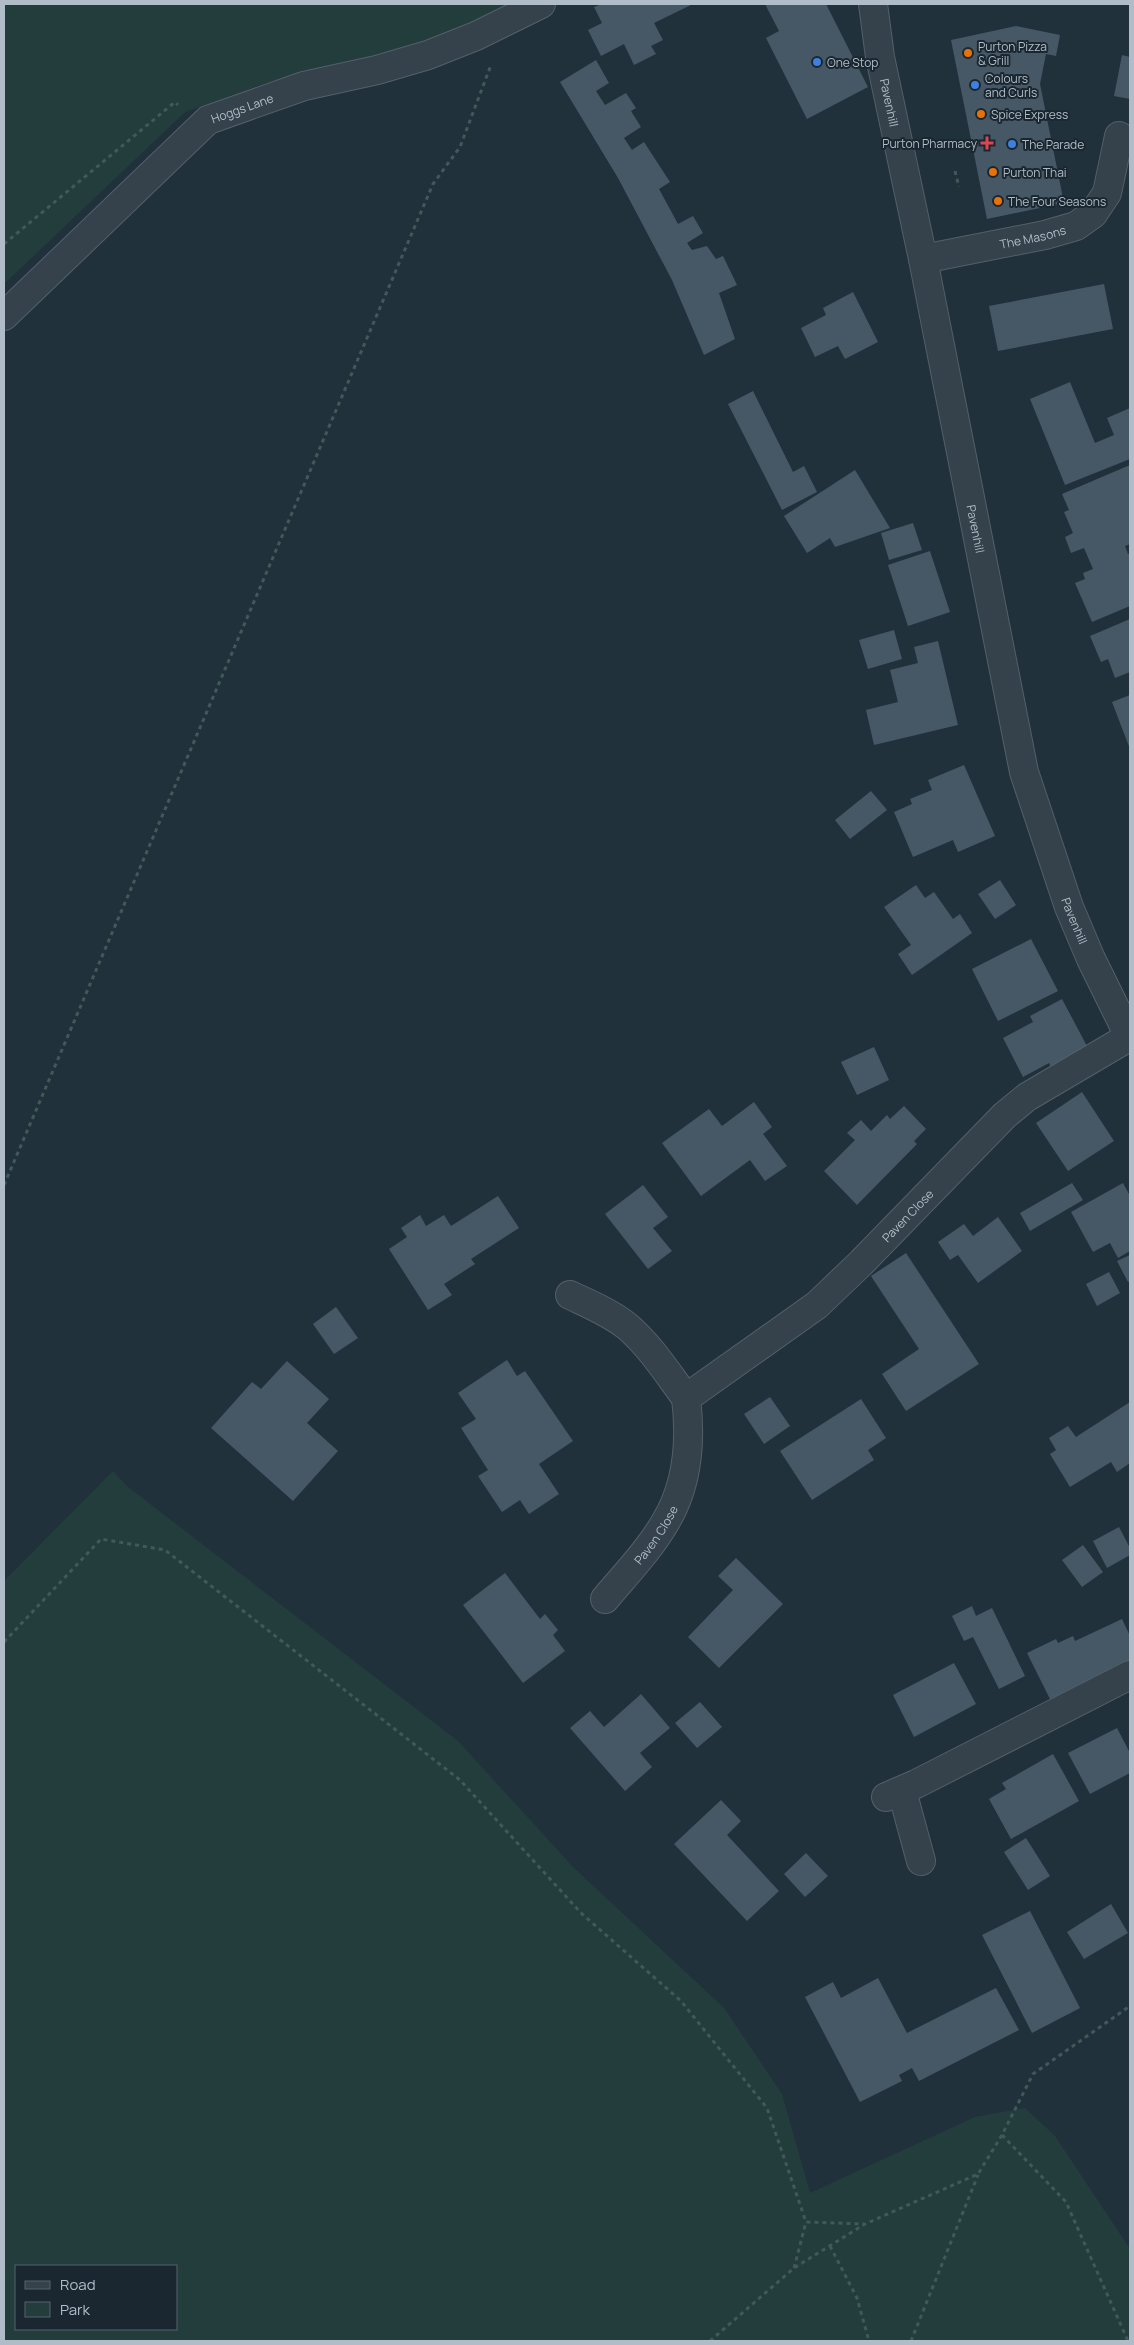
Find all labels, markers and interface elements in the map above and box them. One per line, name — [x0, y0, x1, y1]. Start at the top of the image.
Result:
place label: Purton Pizza & Grill — [978, 38, 1047, 69]
marker: Purton Pizza & Grill — [962, 47, 974, 59]
place label: One Stop — [827, 54, 878, 71]
marker: One Stop — [811, 56, 823, 68]
place label: Colours and Curls — [985, 70, 1037, 101]
street label: Pavenhill — [876, 77, 903, 128]
marker: Colours and Curls — [969, 79, 981, 91]
street label: Hoggs Lane — [208, 89, 276, 127]
place label: Spice Express — [991, 106, 1068, 123]
marker: Spice Express — [975, 108, 987, 120]
place label: Purton Pharmacy — [882, 135, 978, 152]
place label: The Parade — [1022, 136, 1084, 153]
marker: Purton Pharmacy — [981, 137, 993, 149]
marker: The Parade — [1006, 138, 1018, 150]
place label: Purton Thai — [1003, 164, 1067, 181]
marker: Purton Thai — [987, 166, 999, 178]
place label: The Four Seasons — [1008, 193, 1106, 210]
marker: The Four Seasons — [992, 195, 1004, 207]
street label: The Masons — [998, 221, 1068, 252]
street label: Pavenhill — [963, 503, 989, 554]
street label: Pavenhill — [1058, 895, 1092, 946]
street label: Paven Close — [878, 1185, 937, 1245]
street label: Paven Close — [630, 1503, 681, 1568]
legend — [15, 2265, 178, 2330]
text: Road — [60, 2274, 96, 2295]
text: Park — [60, 2299, 90, 2320]

